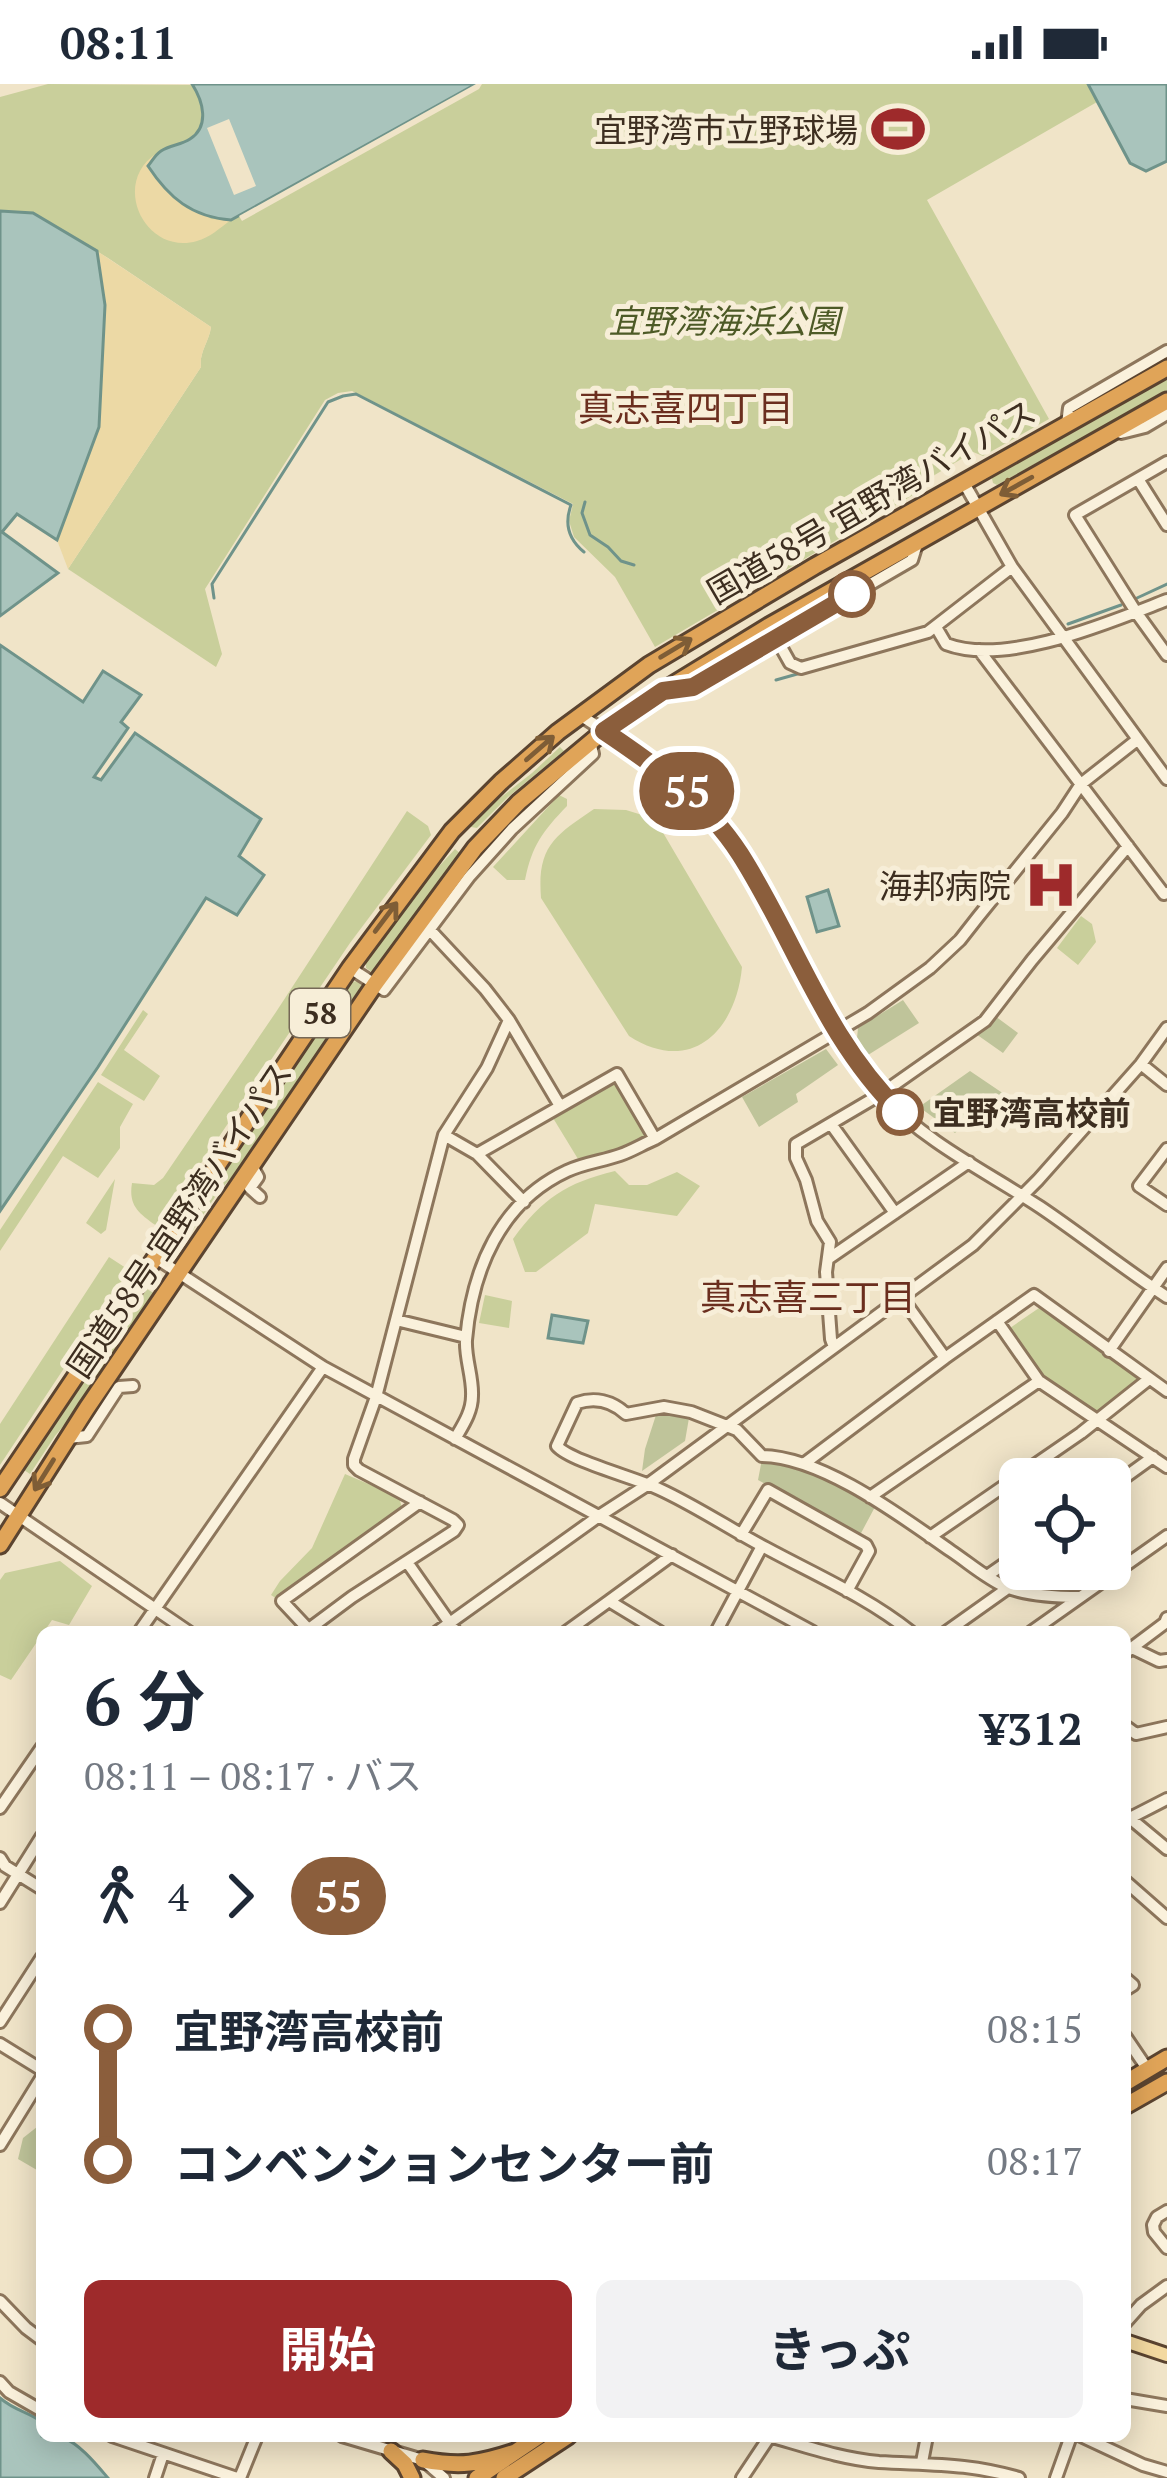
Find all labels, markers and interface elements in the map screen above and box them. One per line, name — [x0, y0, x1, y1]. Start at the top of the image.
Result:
text: 08:11 — [60, 12, 177, 72]
sports icon: 宜野湾市立野球場 — [869, 100, 927, 158]
place label: 宜野湾市立野球場 — [594, 108, 858, 151]
park label: 宜野湾海浜公園 — [609, 299, 844, 342]
district label: 真志喜四丁目 — [578, 384, 794, 431]
street label: 国道58号 宜野湾バイパス — [699, 389, 1043, 613]
one-way arrow — [999, 475, 1034, 499]
unlabelled marker — [830, 572, 874, 616]
one-way arrow — [658, 636, 692, 660]
one-way arrow — [524, 734, 555, 762]
line badge: 55 — [633, 752, 741, 830]
text: 55 — [663, 763, 711, 819]
hospital icon: 海邦病院 — [1022, 856, 1080, 914]
place label: 海邦病院 — [879, 864, 1011, 907]
one-way arrow — [373, 902, 399, 934]
road number: 58 — [290, 989, 350, 1037]
street label: 国道58号 宜野湾バイパス — [57, 1053, 301, 1385]
marker: 宜野湾高校前 — [878, 1090, 922, 1134]
place label: 宜野湾高校前 — [933, 1091, 1131, 1134]
district label: 真志喜三丁目 — [700, 1273, 916, 1320]
one-way arrow — [32, 1457, 57, 1491]
map controls — [999, 1458, 1131, 1590]
button: locate — [999, 1458, 1131, 1590]
text: 6 分 — [84, 1656, 205, 1744]
text: ¥312 — [981, 1698, 1083, 1758]
text: 08:11 – 08:17 · バス — [84, 1749, 422, 1801]
icon: walk — [84, 1863, 150, 1929]
icon: forward — [207, 1863, 273, 1929]
text: 55 — [315, 1868, 362, 1924]
text: 4 — [168, 1870, 189, 1922]
text: 宜野湾高校前 — [174, 2001, 444, 2061]
text: 08:15 — [987, 2002, 1083, 2054]
text: コンベンションセンター前 — [174, 2133, 714, 2193]
text: 08:17 — [987, 2134, 1083, 2186]
button: 開始 — [84, 2280, 572, 2418]
button: きっぷ — [596, 2280, 1083, 2418]

